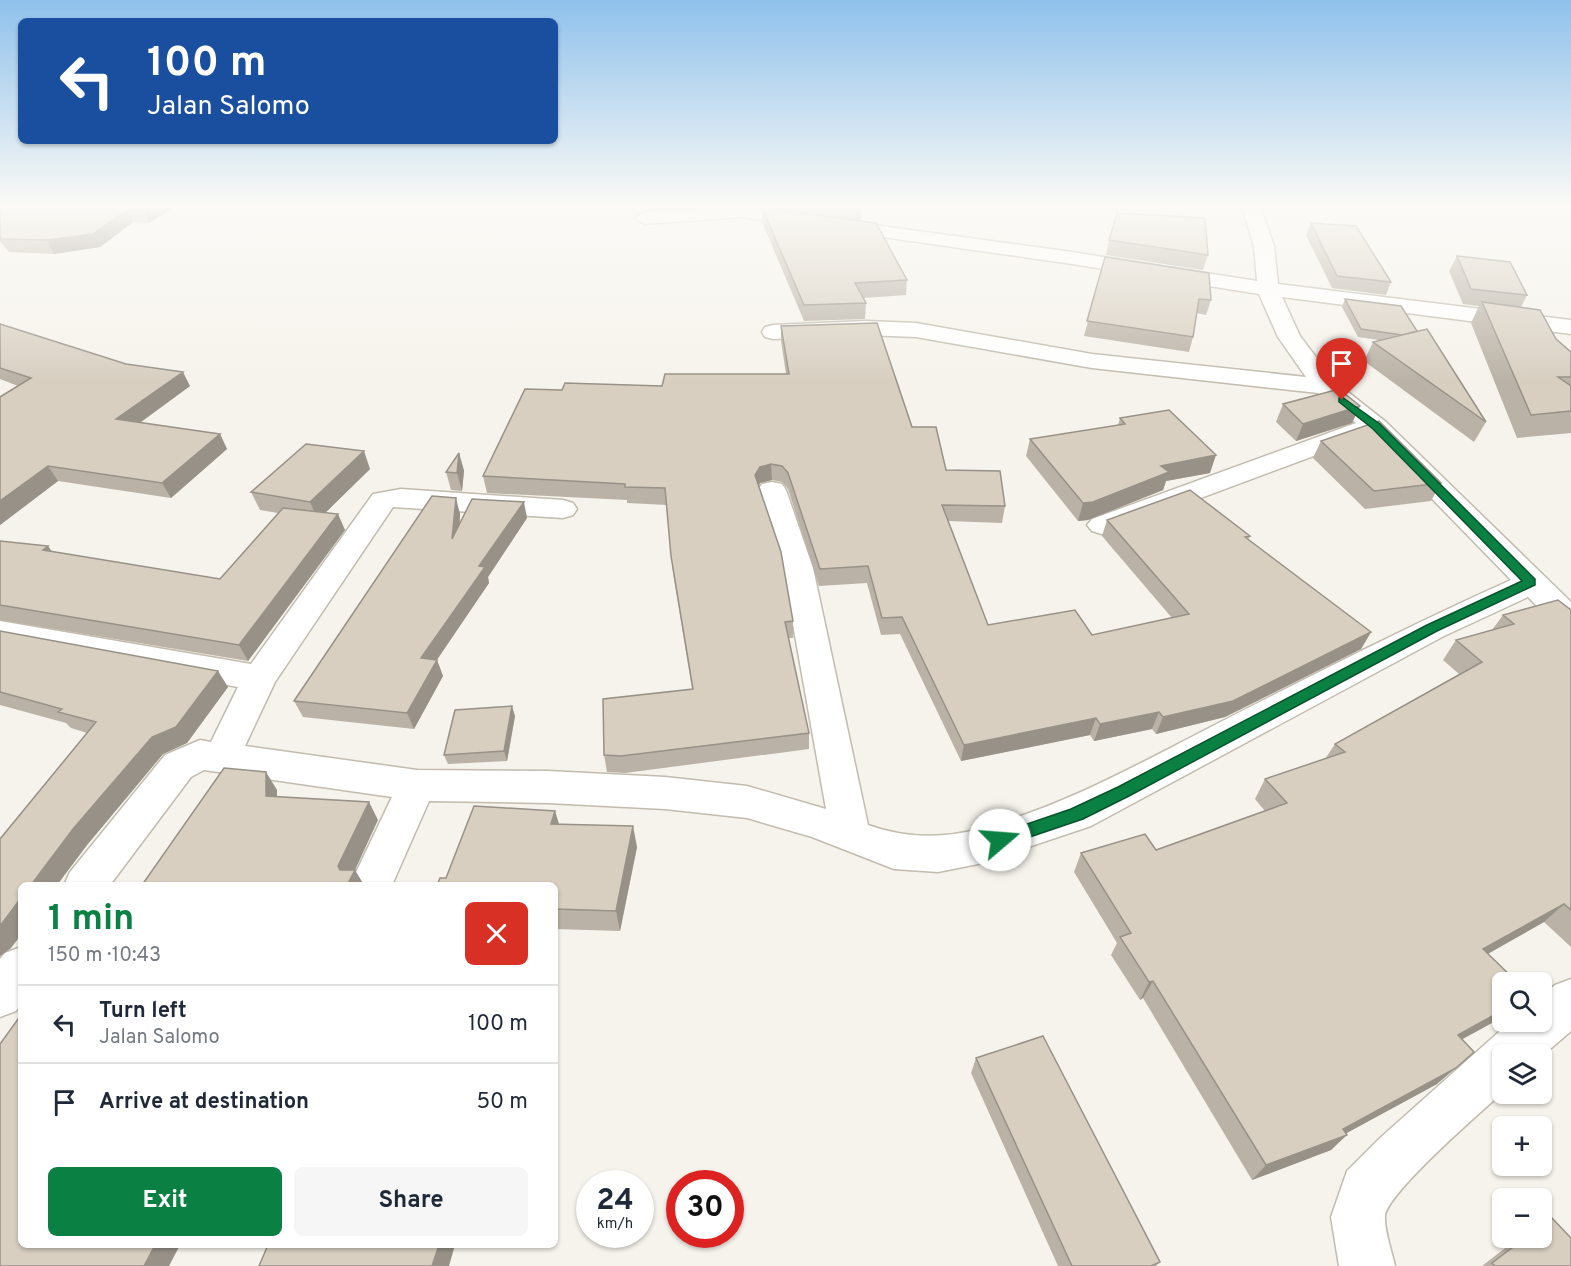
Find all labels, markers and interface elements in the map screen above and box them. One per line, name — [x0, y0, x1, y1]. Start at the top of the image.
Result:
text: 100 m — [147, 38, 266, 91]
icon: left — [48, 42, 126, 120]
text: Jalan Salomo — [147, 90, 310, 124]
pin — [1316, 338, 1367, 400]
icon: arrive — [1325, 347, 1358, 380]
position arrow — [968, 808, 1032, 872]
text: 1 min — [48, 897, 134, 943]
button: close — [465, 902, 528, 965]
text: 150 m · 10:43 — [48, 943, 161, 969]
map controls — [1492, 972, 1552, 1248]
button: search — [1492, 972, 1552, 1032]
text: Turn left — [99, 998, 187, 1025]
icon: left — [48, 1008, 81, 1041]
text: 100 m — [468, 1011, 528, 1038]
text: Jalan Salomo — [99, 1025, 220, 1051]
button: layers — [1492, 1044, 1552, 1104]
icon: arrive — [48, 1086, 81, 1119]
text: Arrive at destination — [99, 1089, 309, 1116]
text: 50 m — [476, 1089, 528, 1116]
button: + — [1492, 1116, 1552, 1176]
button: Exit — [48, 1167, 282, 1236]
button: Share — [294, 1167, 528, 1236]
speed limit sign: 30 — [666, 1170, 744, 1248]
text: 24 — [596, 1183, 634, 1220]
button: − — [1492, 1188, 1552, 1248]
text: km/h — [597, 1215, 633, 1234]

